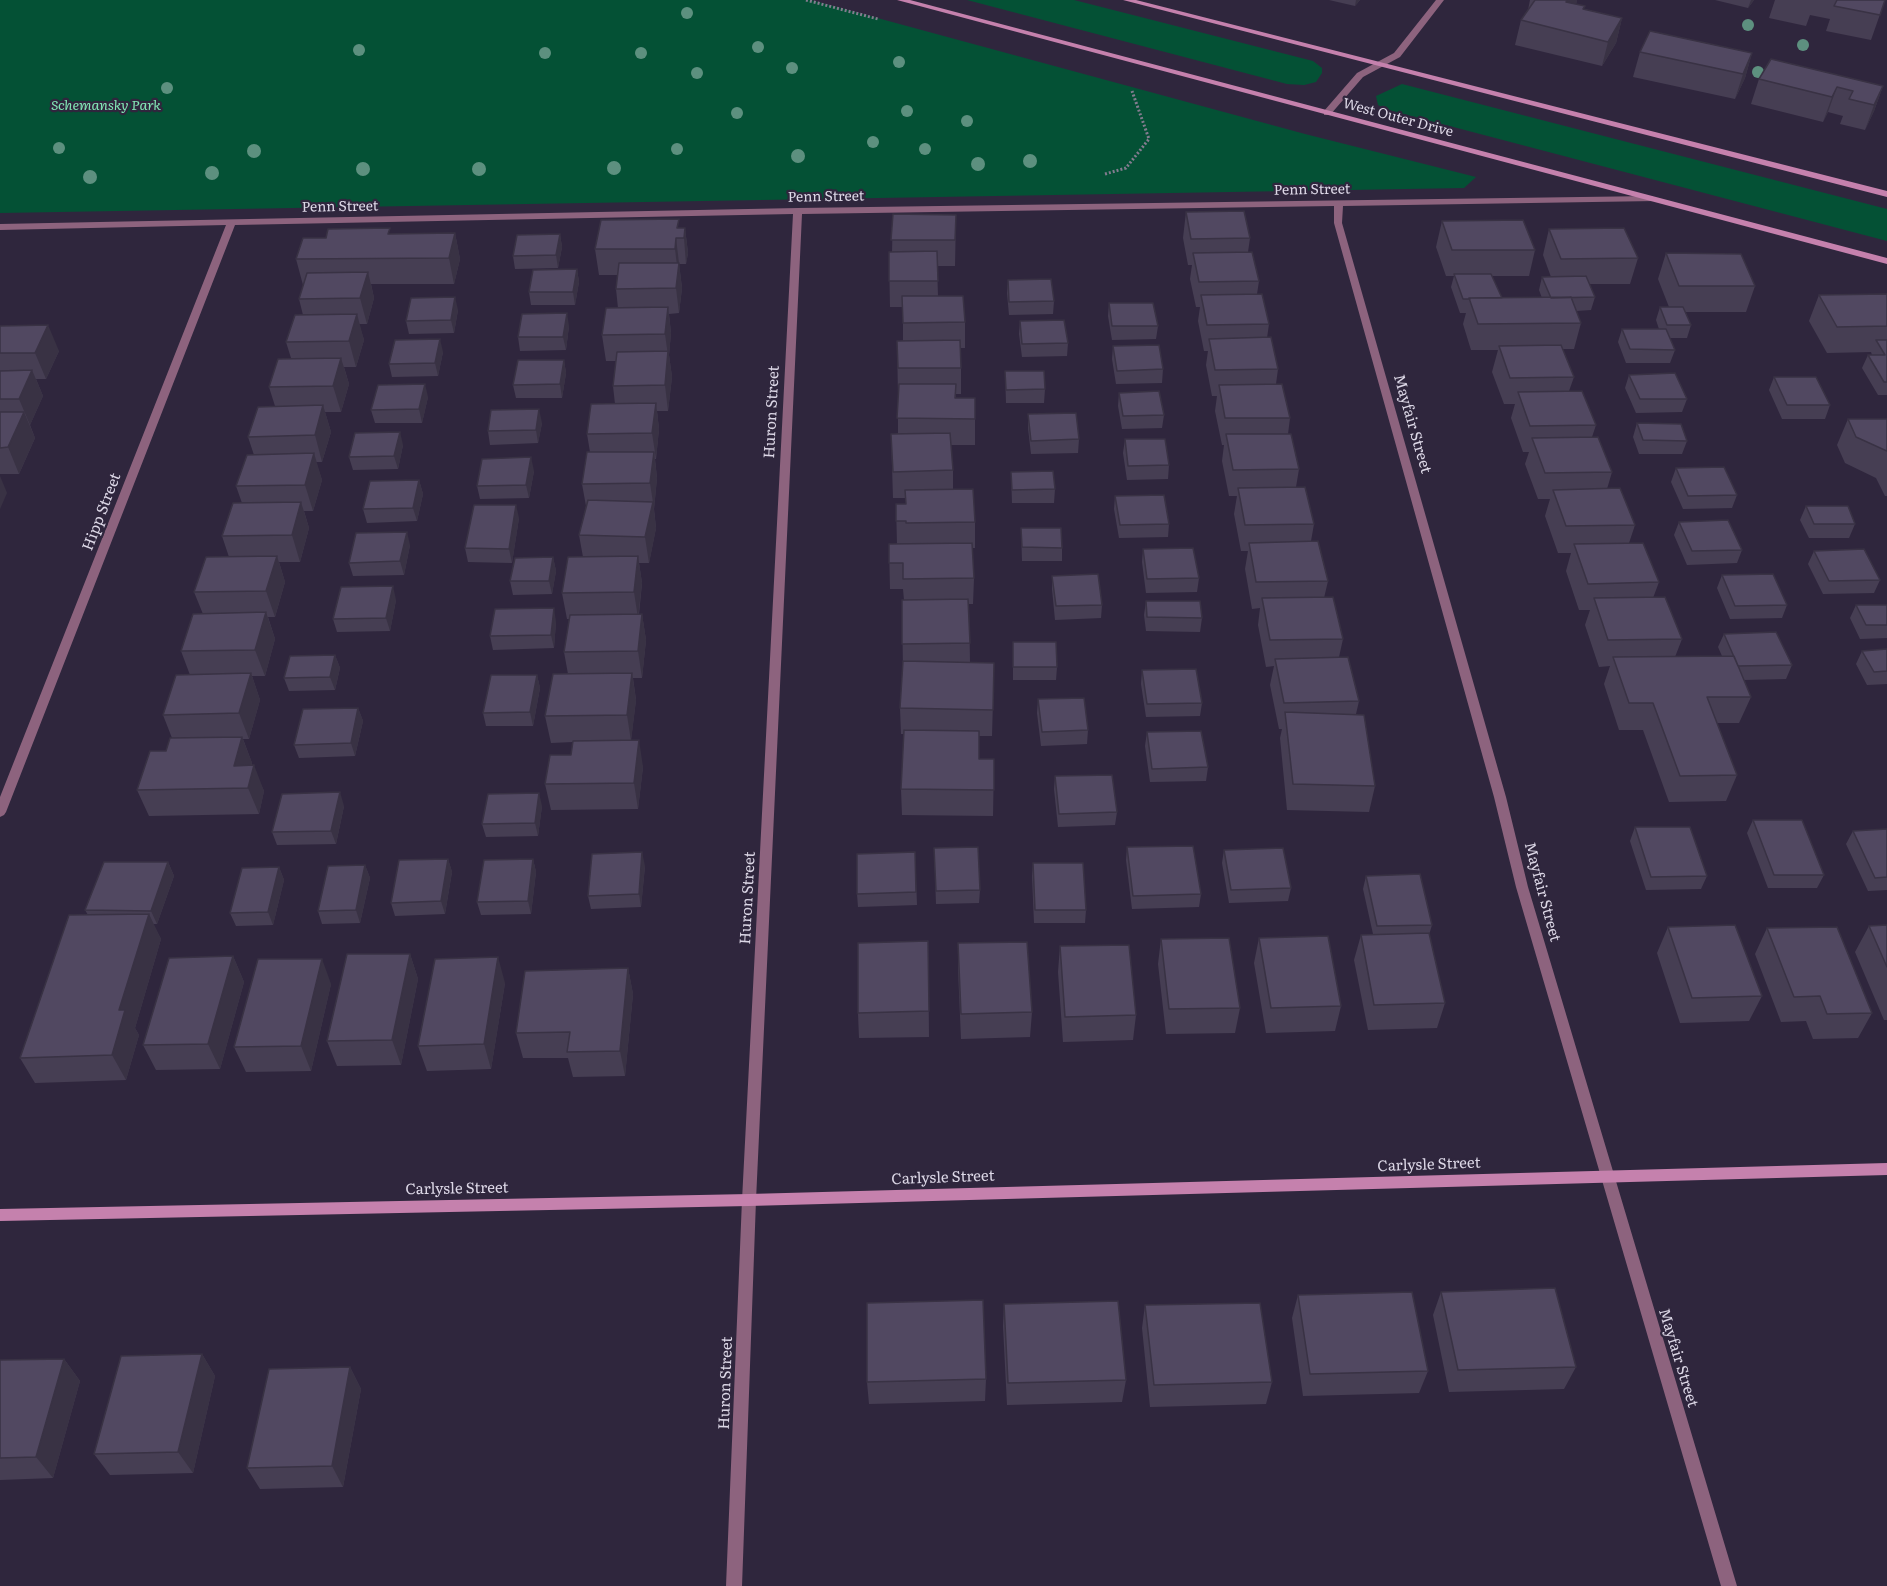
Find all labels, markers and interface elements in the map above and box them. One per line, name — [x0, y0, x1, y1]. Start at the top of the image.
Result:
street label: West Outer Drive — [1341, 95, 1455, 141]
park label: Schemansky Park — [51, 98, 161, 114]
street label: Penn Street — [1273, 181, 1351, 199]
street label: Penn Street — [787, 188, 865, 206]
street label: Penn Street — [301, 198, 379, 216]
street label: Huron Street — [761, 365, 783, 459]
street label: Mayfair Street — [1389, 372, 1435, 476]
street label: Hipp Street — [79, 471, 125, 553]
street label: Mayfair Street — [1520, 840, 1564, 944]
street label: Huron Street — [737, 851, 759, 945]
street label: Carlysle Street — [1377, 1154, 1481, 1176]
street label: Carlysle Street — [891, 1167, 995, 1189]
street label: Carlysle Street — [405, 1179, 509, 1199]
street label: Mayfair Street — [1654, 1306, 1702, 1410]
street label: Huron Street — [715, 1336, 737, 1430]

